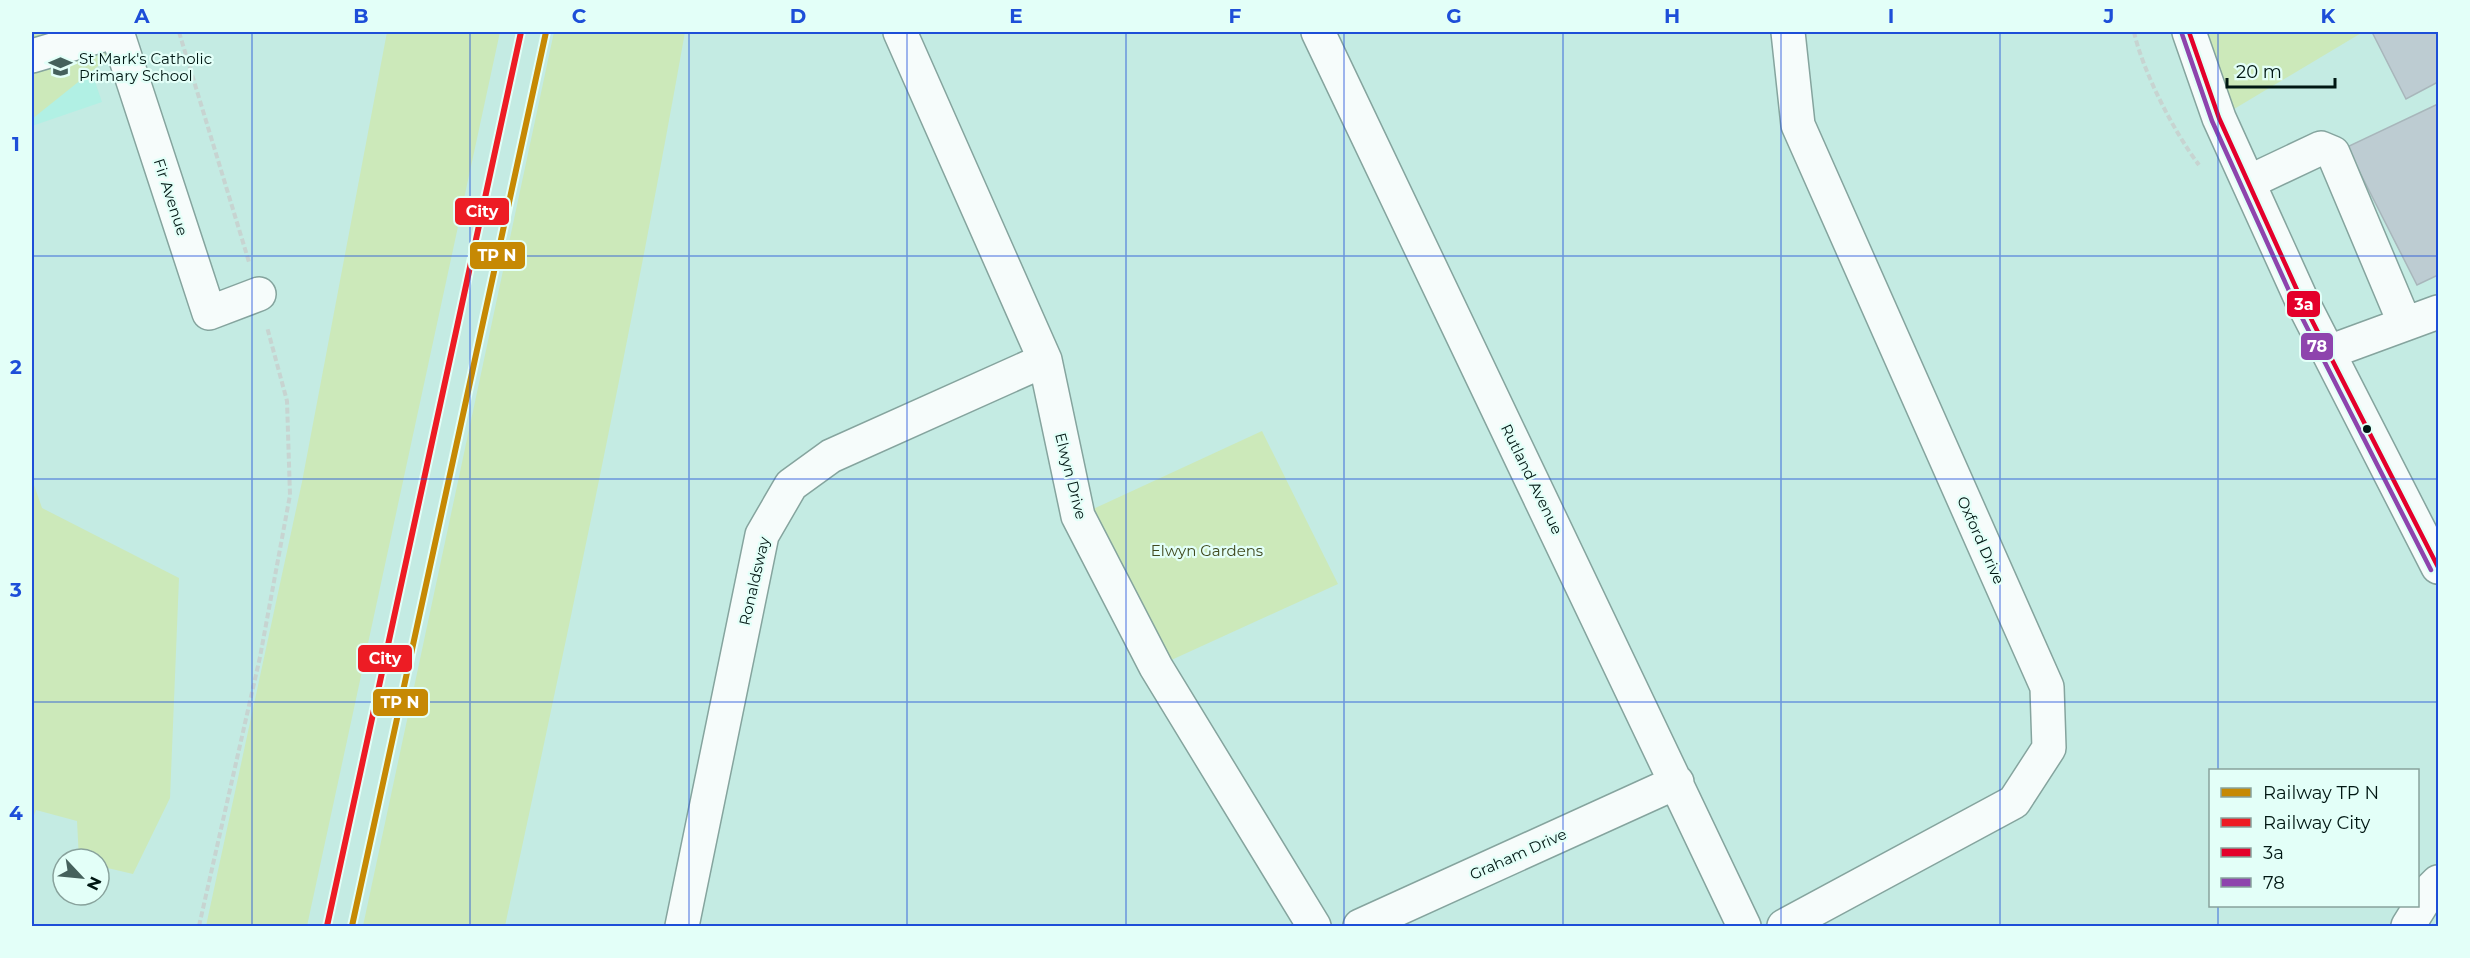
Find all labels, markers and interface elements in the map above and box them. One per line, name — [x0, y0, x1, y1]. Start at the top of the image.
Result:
text: A — [133, 4, 150, 28]
text: B — [353, 4, 369, 28]
text: C — [572, 4, 587, 28]
text: D — [790, 4, 806, 28]
text: E — [1009, 4, 1023, 28]
text: F — [1229, 4, 1242, 28]
text: G — [1446, 4, 1462, 28]
text: H — [1664, 4, 1680, 28]
text: I — [1888, 4, 1894, 28]
text: J — [2103, 4, 2114, 28]
text: K — [2321, 4, 2337, 28]
place label: St Mark's Catholic Primary School — [79, 49, 212, 85]
scale bar — [2227, 51, 2335, 89]
school or university icon: St Mark's Catholic Primary School — [48, 54, 74, 80]
text: 20 m — [2236, 61, 2282, 83]
text: 1 — [12, 132, 20, 156]
street label: Fir Avenue — [150, 156, 192, 238]
line badge: City — [454, 197, 510, 226]
text: City — [466, 202, 499, 221]
line badge: TP N — [469, 241, 526, 270]
text: TP N — [477, 246, 517, 265]
line badge: 3a — [2286, 290, 2321, 318]
text: 3a — [2293, 295, 2314, 314]
line badge: 78 — [2300, 332, 2334, 361]
text: 78 — [2307, 337, 2327, 356]
text: 2 — [10, 355, 22, 379]
street label: Rutland Avenue — [1497, 421, 1567, 537]
unlabelled marker — [2361, 423, 2373, 435]
street label: Elwyn Drive — [1051, 431, 1091, 521]
street label: Oxford Drive — [1953, 493, 2009, 587]
street label: Ronaldsway — [735, 534, 774, 627]
park label: Elwyn Gardens — [1151, 541, 1263, 560]
text: 3 — [9, 578, 22, 602]
line badge: City — [357, 644, 413, 673]
text: City — [369, 649, 402, 668]
line badge: TP N — [372, 688, 429, 717]
text: TP N — [380, 693, 420, 712]
legend — [2209, 769, 2419, 907]
text: Railway TP N — [2263, 782, 2379, 804]
text: 4 — [9, 801, 23, 825]
text: Railway City — [2263, 812, 2371, 834]
street label: Graham Drive — [1467, 824, 1569, 884]
text: 3a — [2263, 842, 2284, 864]
north arrow — [51, 847, 111, 907]
text: 78 — [2263, 872, 2285, 894]
text: N — [83, 873, 105, 893]

